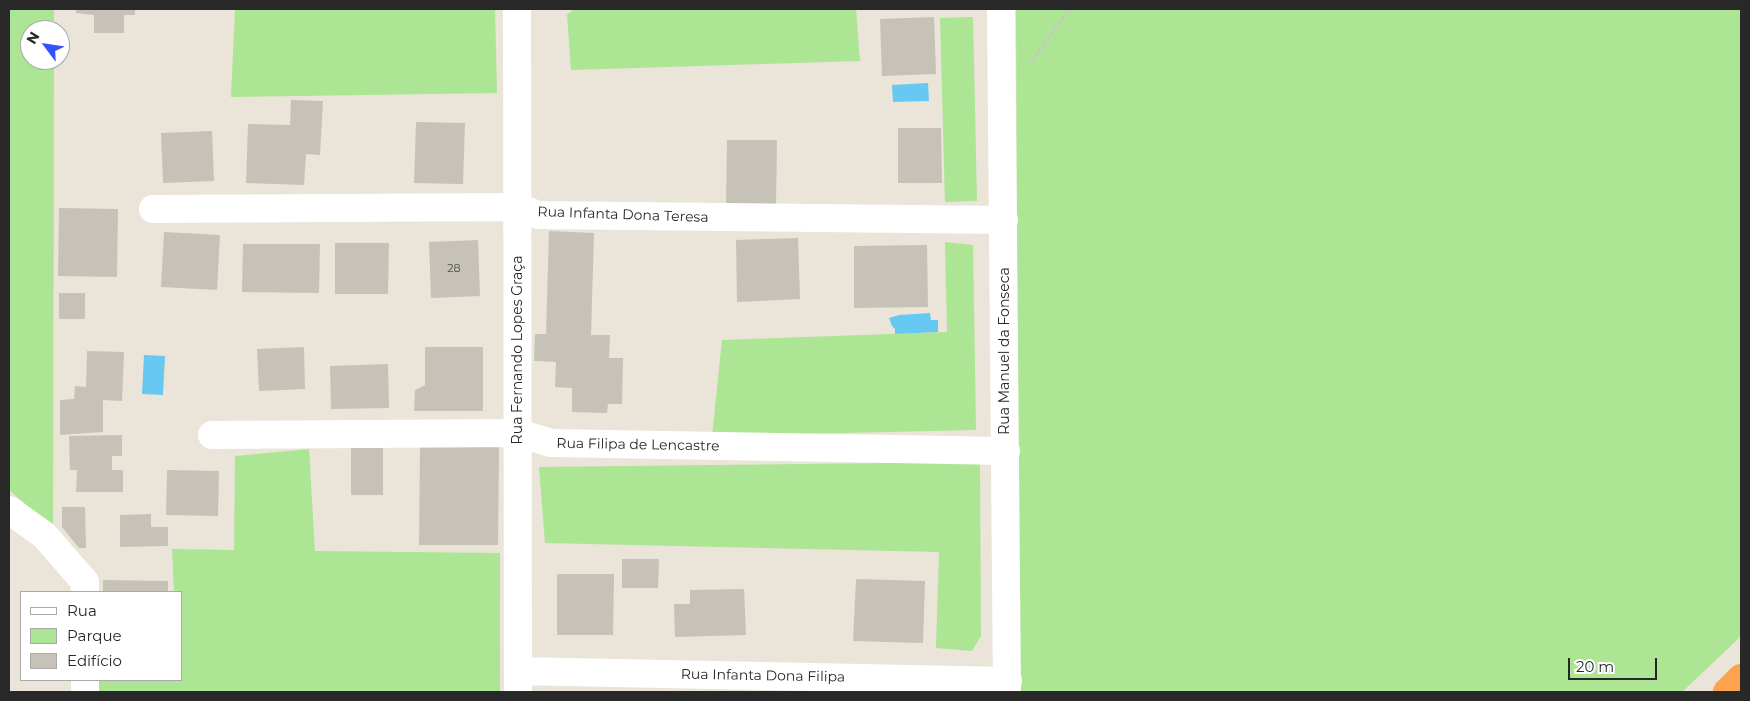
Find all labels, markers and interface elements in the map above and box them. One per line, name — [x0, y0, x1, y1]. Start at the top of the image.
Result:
north arrow — [20, 20, 70, 70]
text: N — [22, 28, 44, 47]
street label: Rua Infanta Dona Teresa — [537, 204, 709, 226]
street label: Rua Fernando Lopes Graça — [510, 256, 526, 444]
house number: 28 — [447, 262, 461, 276]
street label: Rua Manuel da Fonseca — [997, 267, 1013, 435]
street label: Rua Filipa de Lencastre — [556, 435, 720, 455]
legend — [20, 591, 182, 681]
text: Rua — [67, 601, 97, 620]
text: Parque — [67, 626, 122, 645]
scale bar — [1570, 648, 1659, 680]
text: Edifício — [67, 651, 122, 670]
text: 20 m — [1576, 657, 1614, 676]
street label: Rua Infanta Dona Filipa — [681, 666, 845, 686]

